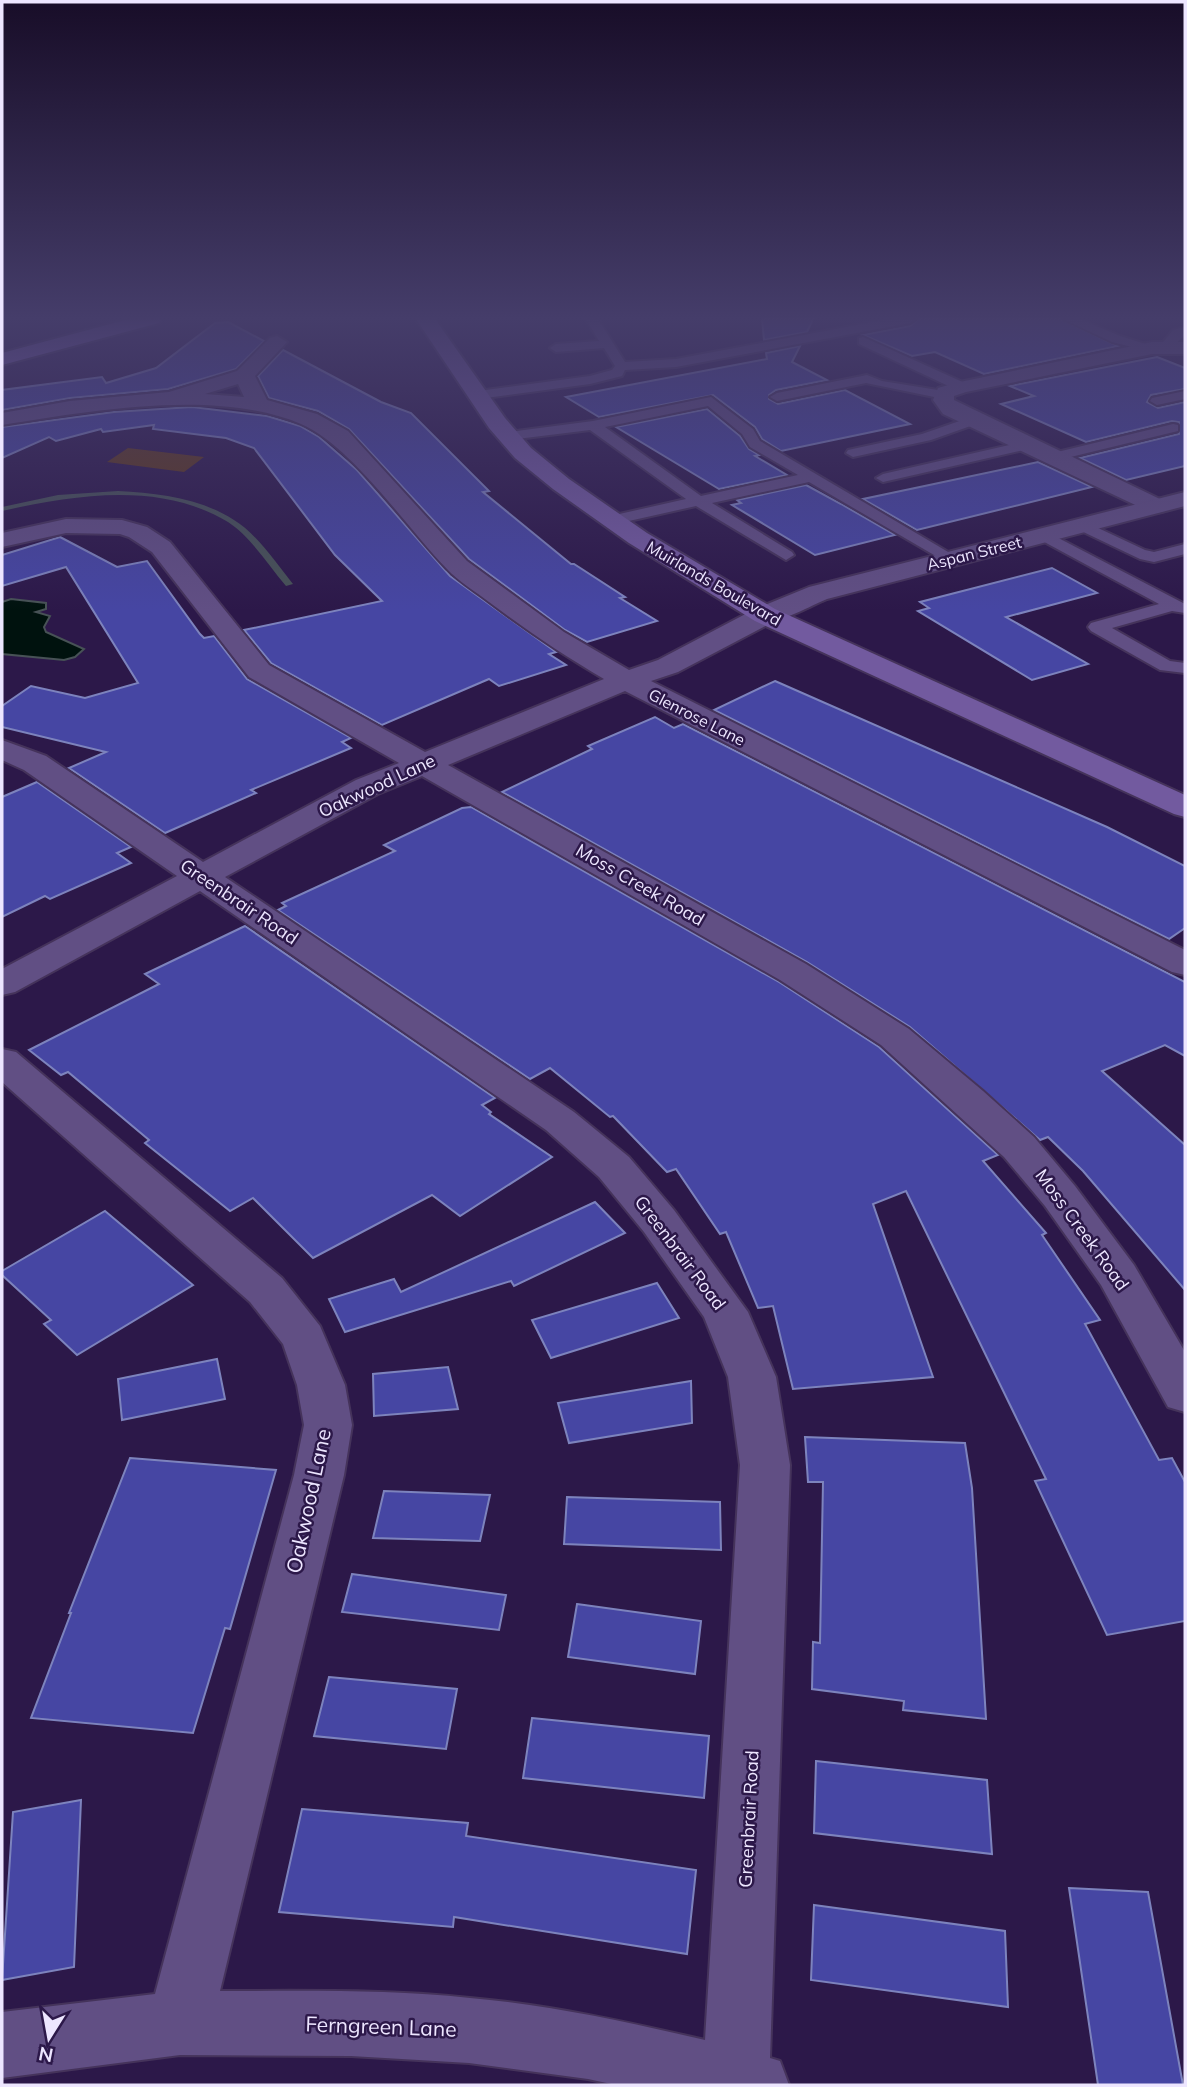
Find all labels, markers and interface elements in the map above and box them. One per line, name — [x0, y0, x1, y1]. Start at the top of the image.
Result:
street label: Aspan Street — [925, 532, 1024, 574]
street label: Muirlands Boulevard — [643, 536, 785, 630]
street label: Glenrose Lane — [645, 684, 749, 750]
street label: Oakwood Lane — [315, 748, 439, 823]
street label: Moss Creek Road — [572, 838, 709, 931]
street label: Greenbrair Road — [176, 854, 303, 950]
street label: Moss Creek Road — [1031, 1164, 1134, 1295]
street label: Greenbrair Road — [630, 1191, 731, 1314]
street label: Oakwood Lane — [280, 1426, 336, 1575]
street label: Greenbrair Road — [733, 1750, 764, 1888]
north arrow — [14, 2003, 84, 2073]
street label: Ferngreen Lane — [305, 2010, 457, 2042]
text: N — [36, 2042, 55, 2068]

